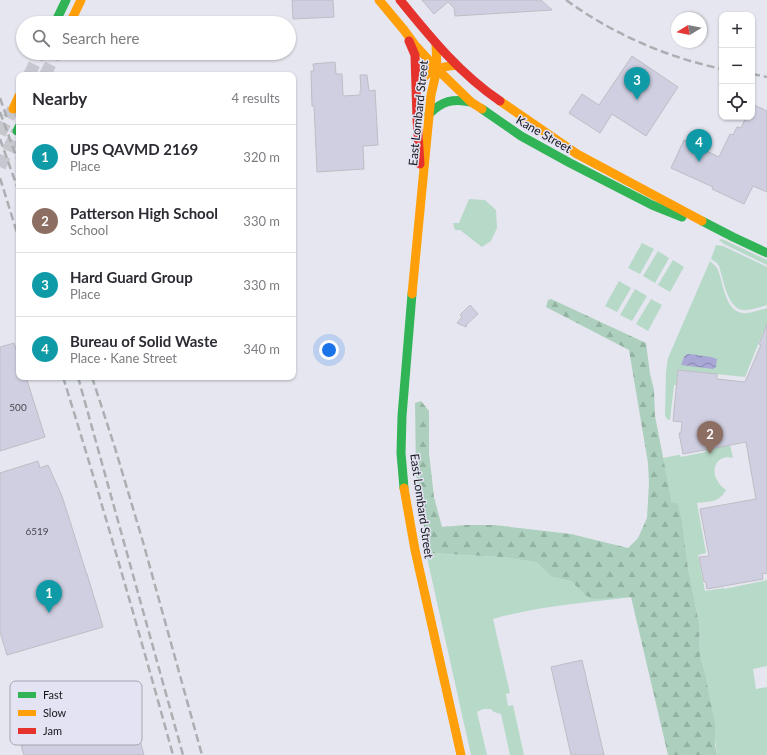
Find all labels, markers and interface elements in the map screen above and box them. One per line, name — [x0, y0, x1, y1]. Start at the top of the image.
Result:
north arrow — [671, 12, 707, 48]
map controls — [719, 12, 755, 120]
button: + — [719, 12, 755, 48]
search box — [16, 16, 296, 60]
icon: search — [30, 27, 52, 49]
text: Search here — [62, 29, 139, 47]
button: − — [719, 48, 755, 84]
street label: East Lombard Street — [405, 59, 431, 166]
pin: 3 — [624, 67, 650, 100]
button: locate — [719, 84, 755, 120]
text: Nearby — [32, 88, 87, 109]
text: 4 results — [232, 90, 280, 106]
street label: Kane Street — [514, 112, 575, 156]
pin: 4 — [686, 129, 712, 162]
text: UPS QAVMD 2169 — [70, 140, 198, 158]
text: 1 — [41, 149, 49, 165]
text: 320 m — [243, 149, 280, 165]
text: Place — [70, 158, 100, 174]
text: Patterson High School — [70, 204, 218, 222]
text: 2 — [41, 213, 49, 229]
text: 330 m — [243, 213, 280, 229]
text: School — [70, 222, 108, 238]
text: Hard Guard Group — [70, 268, 193, 286]
text: 3 — [41, 277, 49, 293]
text: 330 m — [243, 277, 280, 293]
text: Place — [70, 286, 100, 302]
text: Bureau of Solid Waste — [70, 332, 217, 350]
your location — [319, 340, 339, 360]
text: 4 — [41, 341, 49, 357]
text: 340 m — [243, 341, 280, 357]
text: Place · Kane Street — [70, 350, 177, 366]
house number: 500 — [9, 401, 27, 413]
pin: 2 — [697, 421, 723, 454]
street label: East Lombard Street — [407, 452, 437, 560]
house number: 6519 — [25, 525, 49, 537]
pin: 1 — [36, 580, 62, 613]
legend — [10, 681, 142, 745]
text: Fast — [43, 688, 63, 701]
text: Slow — [43, 706, 67, 719]
text: Jam — [43, 724, 62, 737]

